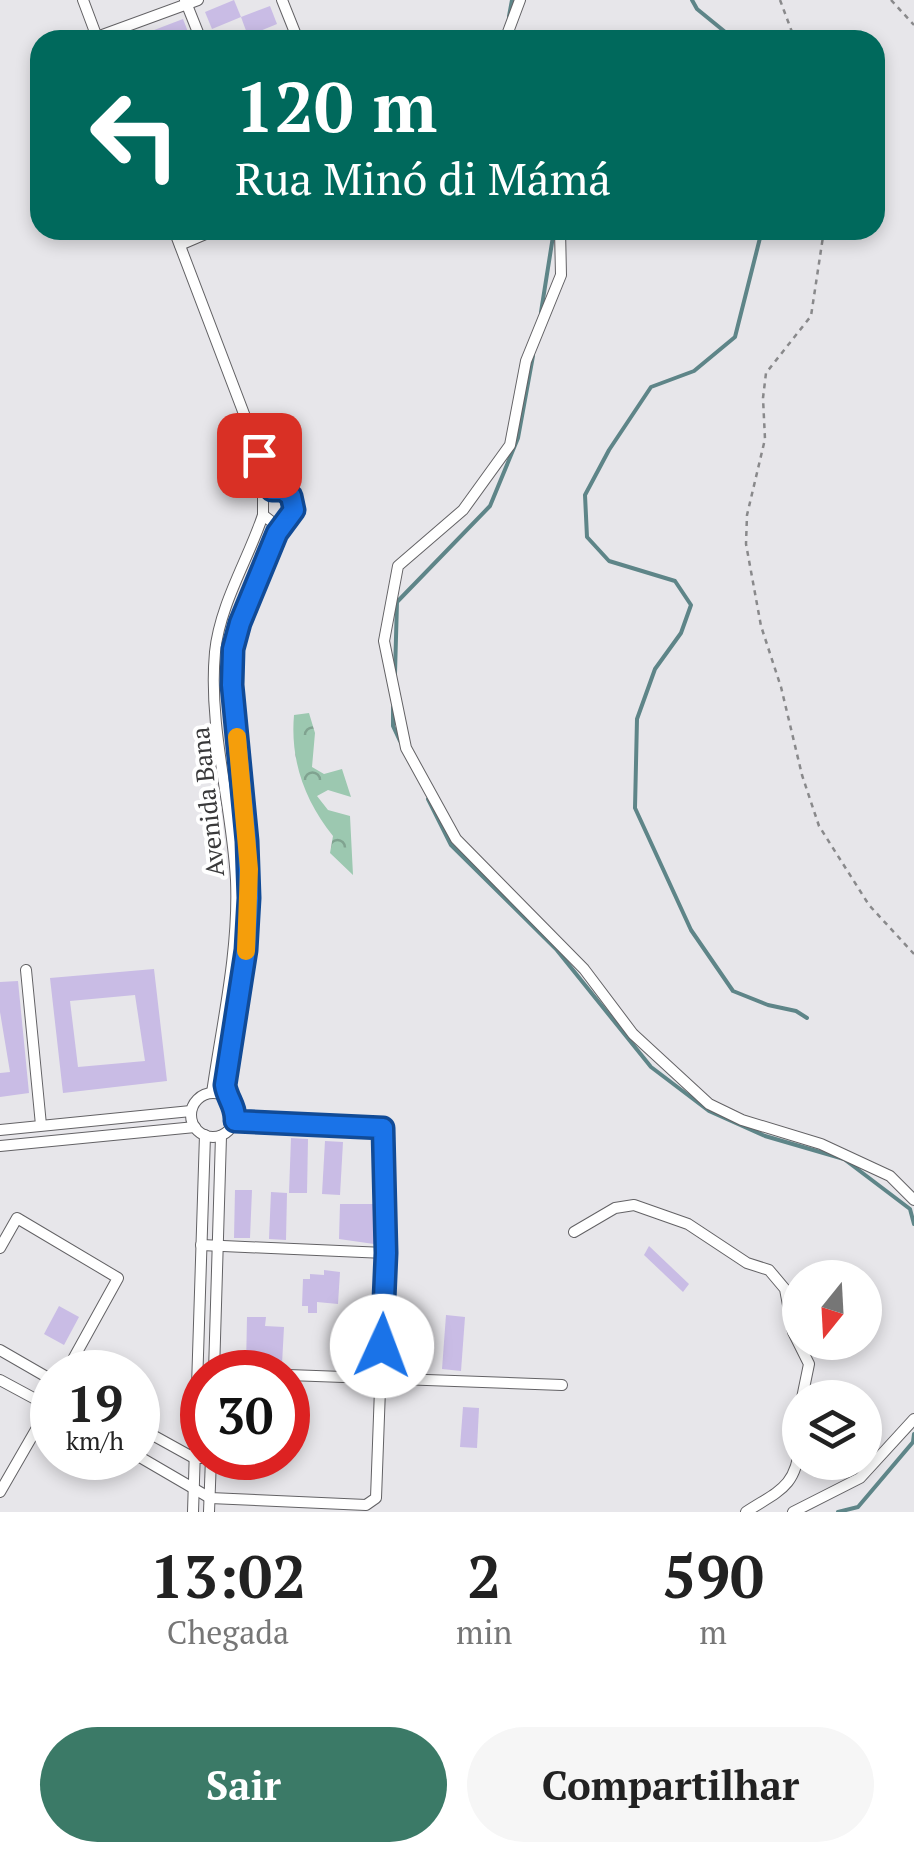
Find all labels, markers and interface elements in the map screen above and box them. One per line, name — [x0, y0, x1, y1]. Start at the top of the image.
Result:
text: 120 m — [235, 59, 437, 152]
icon: left — [70, 70, 200, 200]
text: Rua Minó di Mámá — [235, 148, 611, 208]
pin — [217, 413, 302, 498]
icon: arrive — [232, 428, 287, 483]
street label: Avenida Bana — [183, 725, 231, 879]
north arrow — [782, 1260, 882, 1360]
map controls — [782, 1260, 882, 1480]
position arrow — [330, 1294, 434, 1398]
speed limit sign: 30 — [180, 1350, 310, 1480]
text: 19 — [67, 1370, 123, 1436]
button: layers — [782, 1380, 882, 1480]
text: km/h — [66, 1424, 124, 1457]
text: 13:02 — [150, 1536, 306, 1615]
text: 2 — [467, 1536, 501, 1615]
text: 590 — [662, 1536, 764, 1615]
text: Chegada — [167, 1611, 289, 1653]
text: min — [456, 1611, 512, 1653]
text: m — [699, 1611, 727, 1653]
button: Sair — [40, 1727, 447, 1842]
button: Compartilhar — [467, 1727, 874, 1842]

